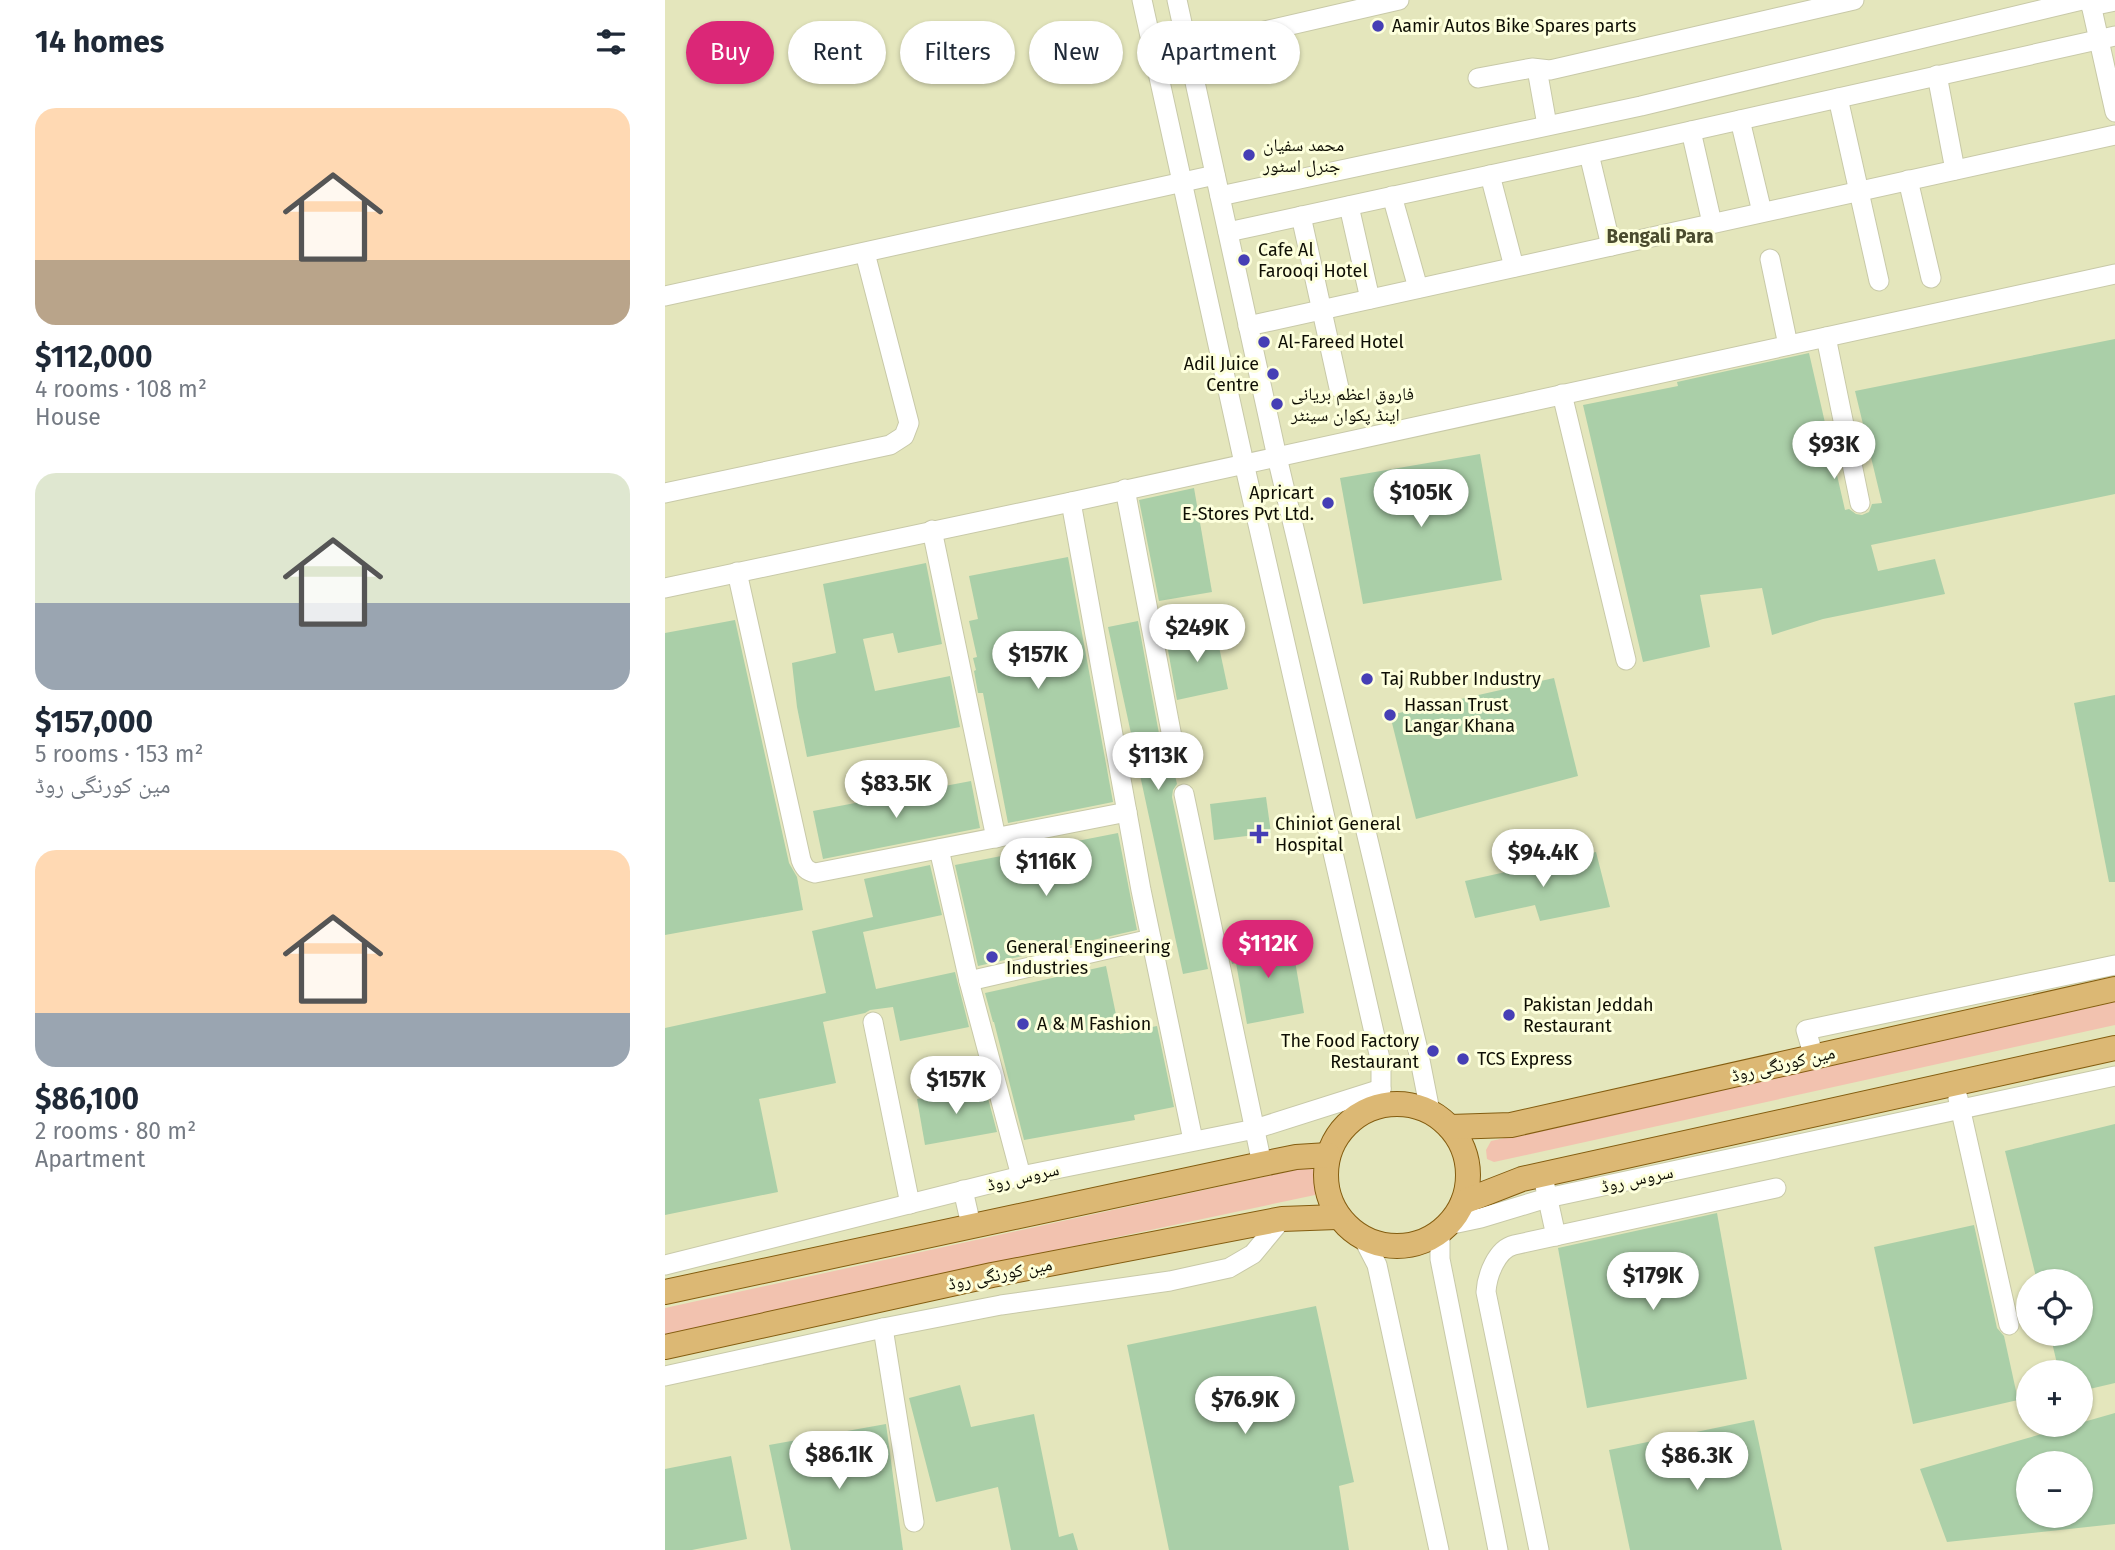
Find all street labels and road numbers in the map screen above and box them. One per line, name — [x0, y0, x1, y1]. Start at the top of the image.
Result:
street label: مین کورنگی روڈ — [1729, 1041, 1837, 1087]
street label: سروس روڈ — [985, 1158, 1061, 1196]
street label: سروس روڈ — [1599, 1161, 1675, 1197]
street label: مین کورنگی روڈ — [946, 1253, 1054, 1295]

